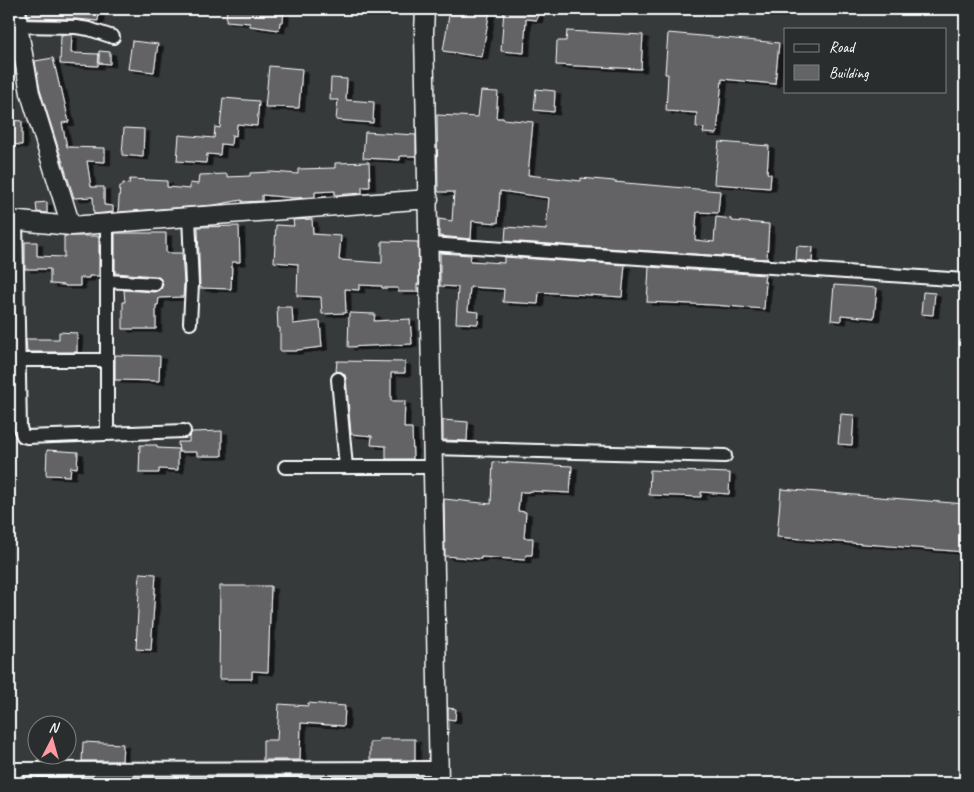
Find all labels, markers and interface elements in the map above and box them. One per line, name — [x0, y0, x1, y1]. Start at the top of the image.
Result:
legend — [784, 28, 946, 92]
text: Road — [829, 38, 856, 57]
text: Building — [829, 64, 869, 83]
north arrow — [28, 714, 78, 764]
text: N — [48, 719, 61, 737]

